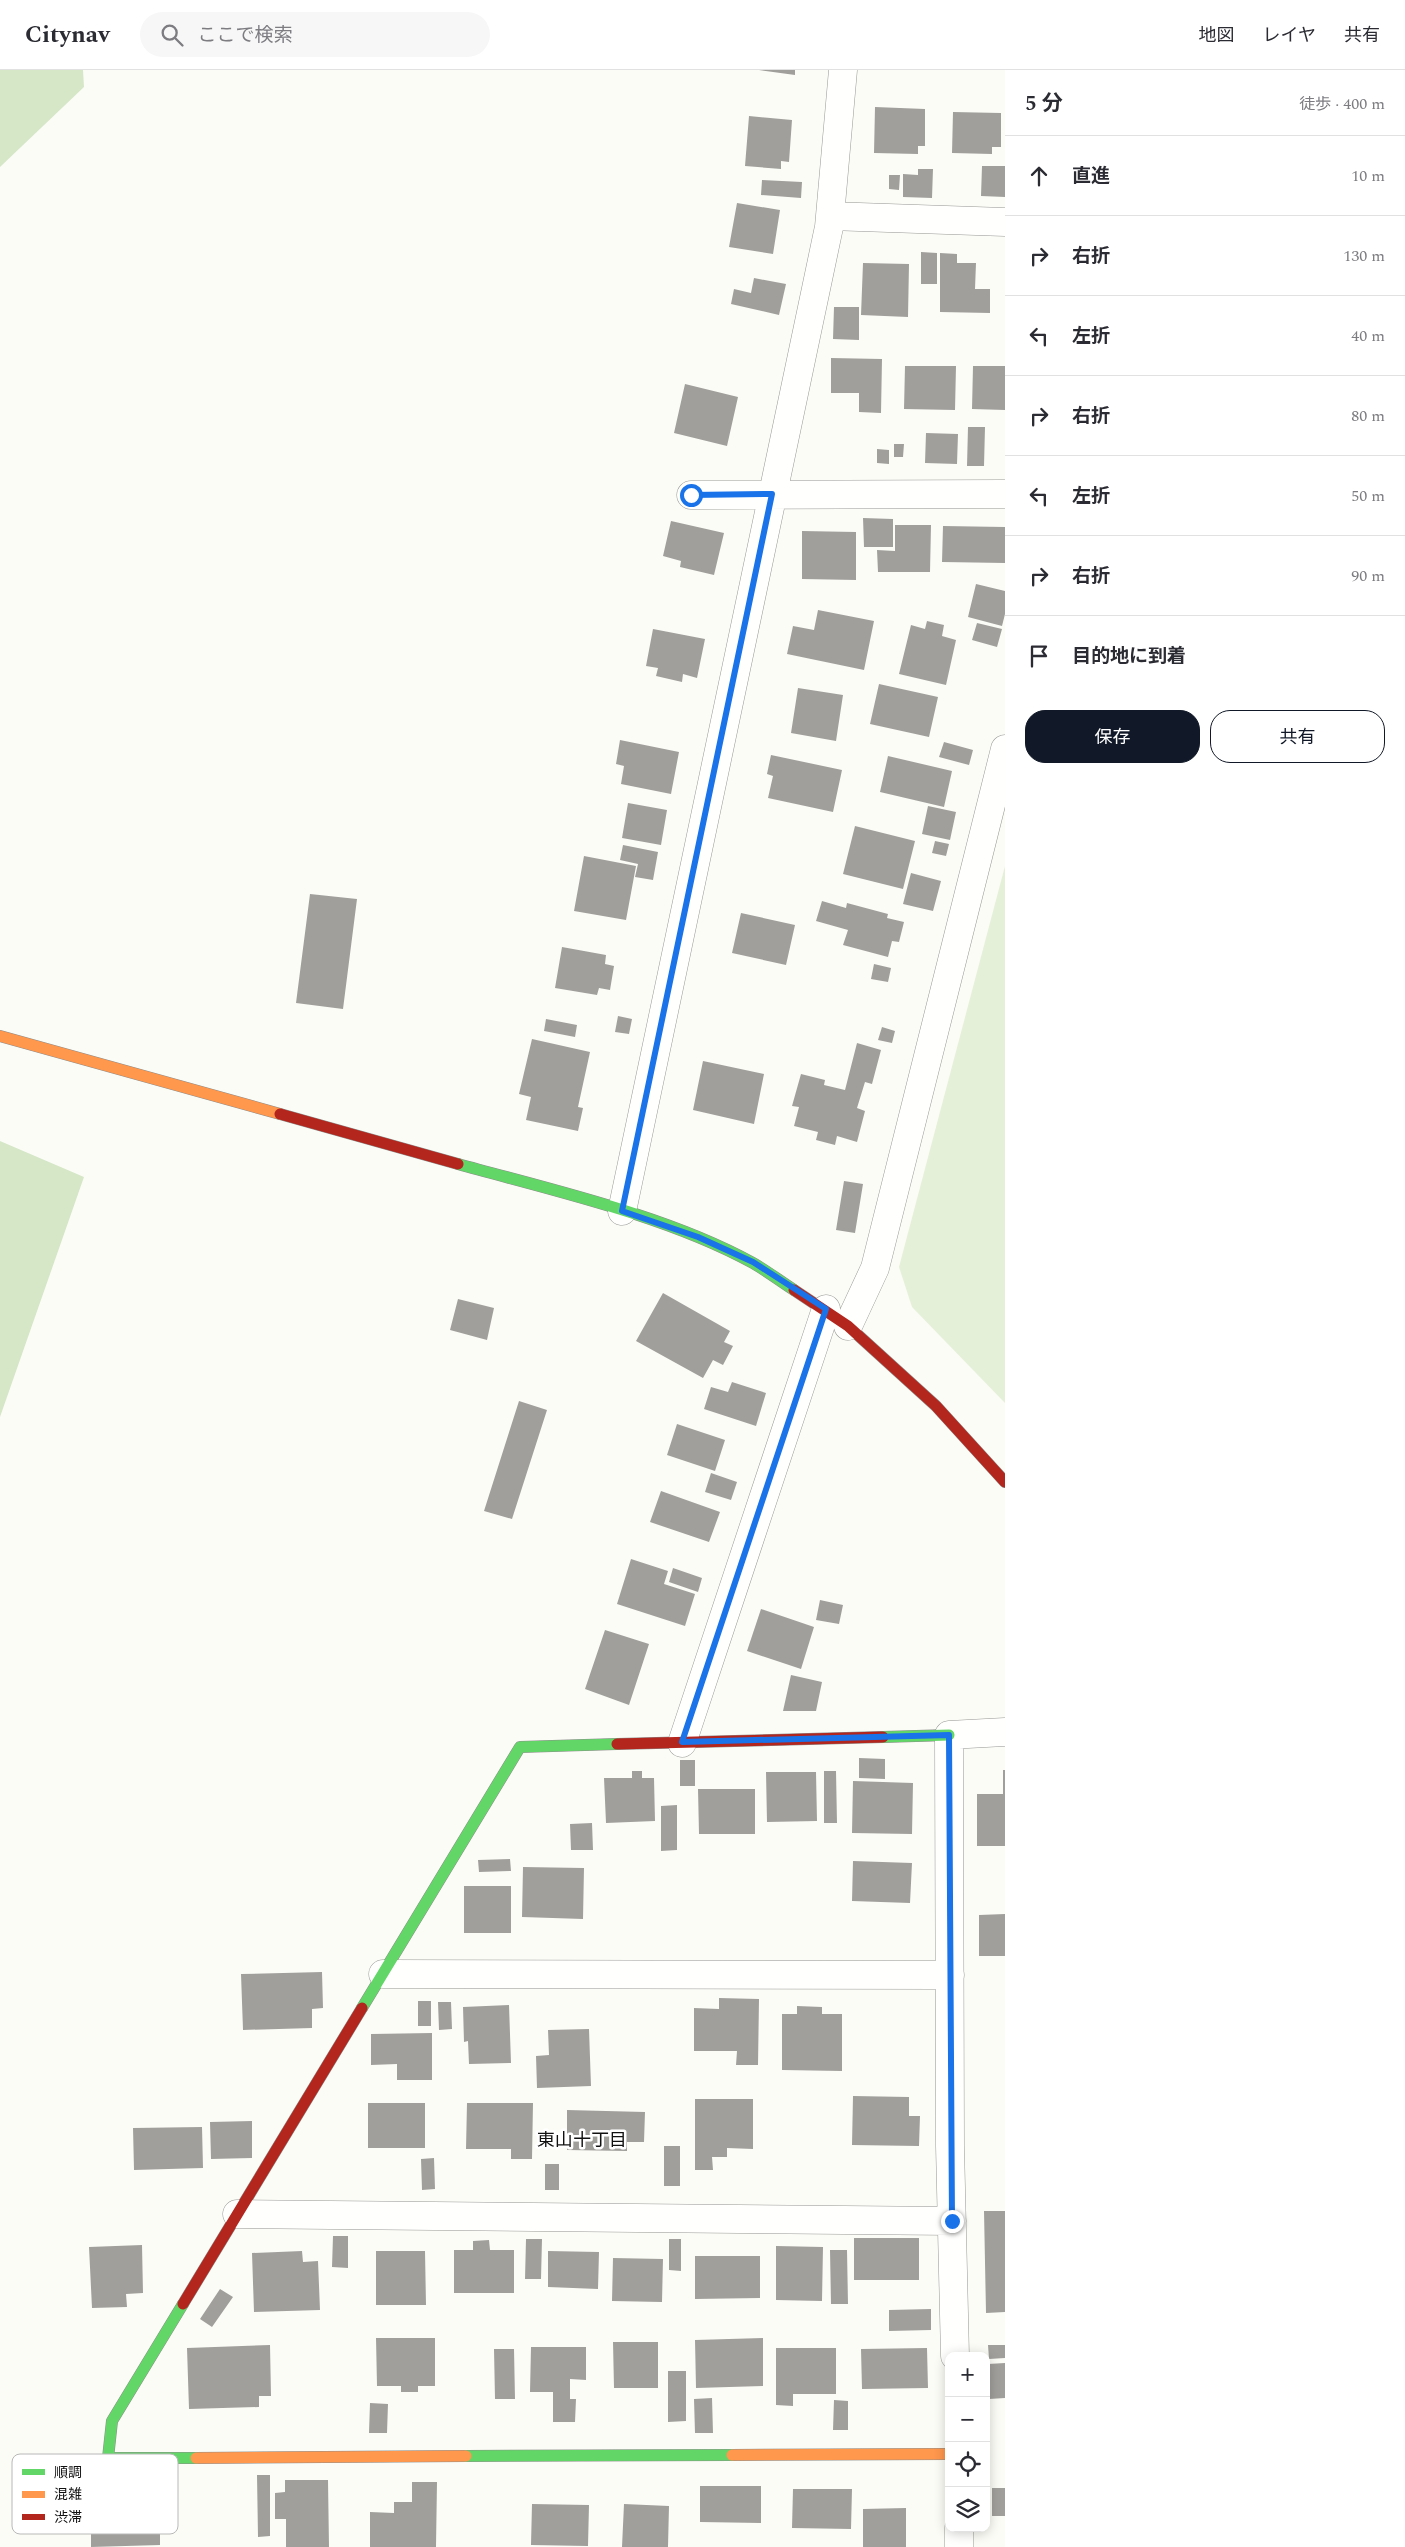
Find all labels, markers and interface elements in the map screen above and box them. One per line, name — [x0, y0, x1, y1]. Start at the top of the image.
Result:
search box — [140, 12, 490, 57]
text: Citynav — [25, 17, 110, 53]
icon: search — [158, 21, 186, 49]
text: ここで検索 — [198, 21, 293, 50]
text: 地図 — [1199, 22, 1235, 49]
text: レイヤ — [1263, 22, 1316, 49]
text: 共有 — [1344, 22, 1380, 49]
text: 5 分 — [1025, 88, 1063, 120]
text: 徒歩 · 400 m — [1299, 92, 1385, 116]
icon: ahead — [1025, 162, 1053, 190]
text: 直進 — [1072, 162, 1110, 191]
text: 10 m — [1351, 164, 1385, 188]
icon: right — [1025, 242, 1053, 270]
text: 右折 — [1072, 242, 1110, 271]
text: 130 m — [1343, 244, 1385, 268]
icon: left — [1025, 322, 1053, 350]
text: 左折 — [1072, 322, 1110, 351]
text: 40 m — [1351, 324, 1385, 348]
icon: right — [1025, 402, 1053, 430]
text: 右折 — [1072, 402, 1110, 431]
text: 80 m — [1351, 404, 1385, 428]
icon: left — [1025, 482, 1053, 510]
text: 左折 — [1072, 482, 1110, 511]
route start — [680, 484, 703, 507]
text: 50 m — [1351, 484, 1385, 508]
icon: right — [1025, 562, 1053, 590]
text: 右折 — [1072, 562, 1110, 591]
text: 90 m — [1351, 564, 1385, 588]
icon: arrive — [1025, 642, 1053, 670]
text: 目的地に到着 — [1072, 642, 1186, 671]
button: 保存 — [1025, 710, 1200, 763]
button: 共有 — [1210, 710, 1385, 763]
district label: 東山十丁目 — [537, 2127, 627, 2154]
route end — [941, 2210, 964, 2233]
map controls — [945, 2352, 990, 2532]
button: + — [945, 2352, 990, 2397]
button: − — [945, 2397, 990, 2442]
button: locate — [945, 2442, 990, 2487]
legend — [12, 2454, 178, 2534]
text: 順調 — [54, 2462, 82, 2483]
text: 混雑 — [54, 2484, 82, 2505]
button: layers — [945, 2487, 990, 2532]
text: 渋滞 — [54, 2507, 82, 2528]

